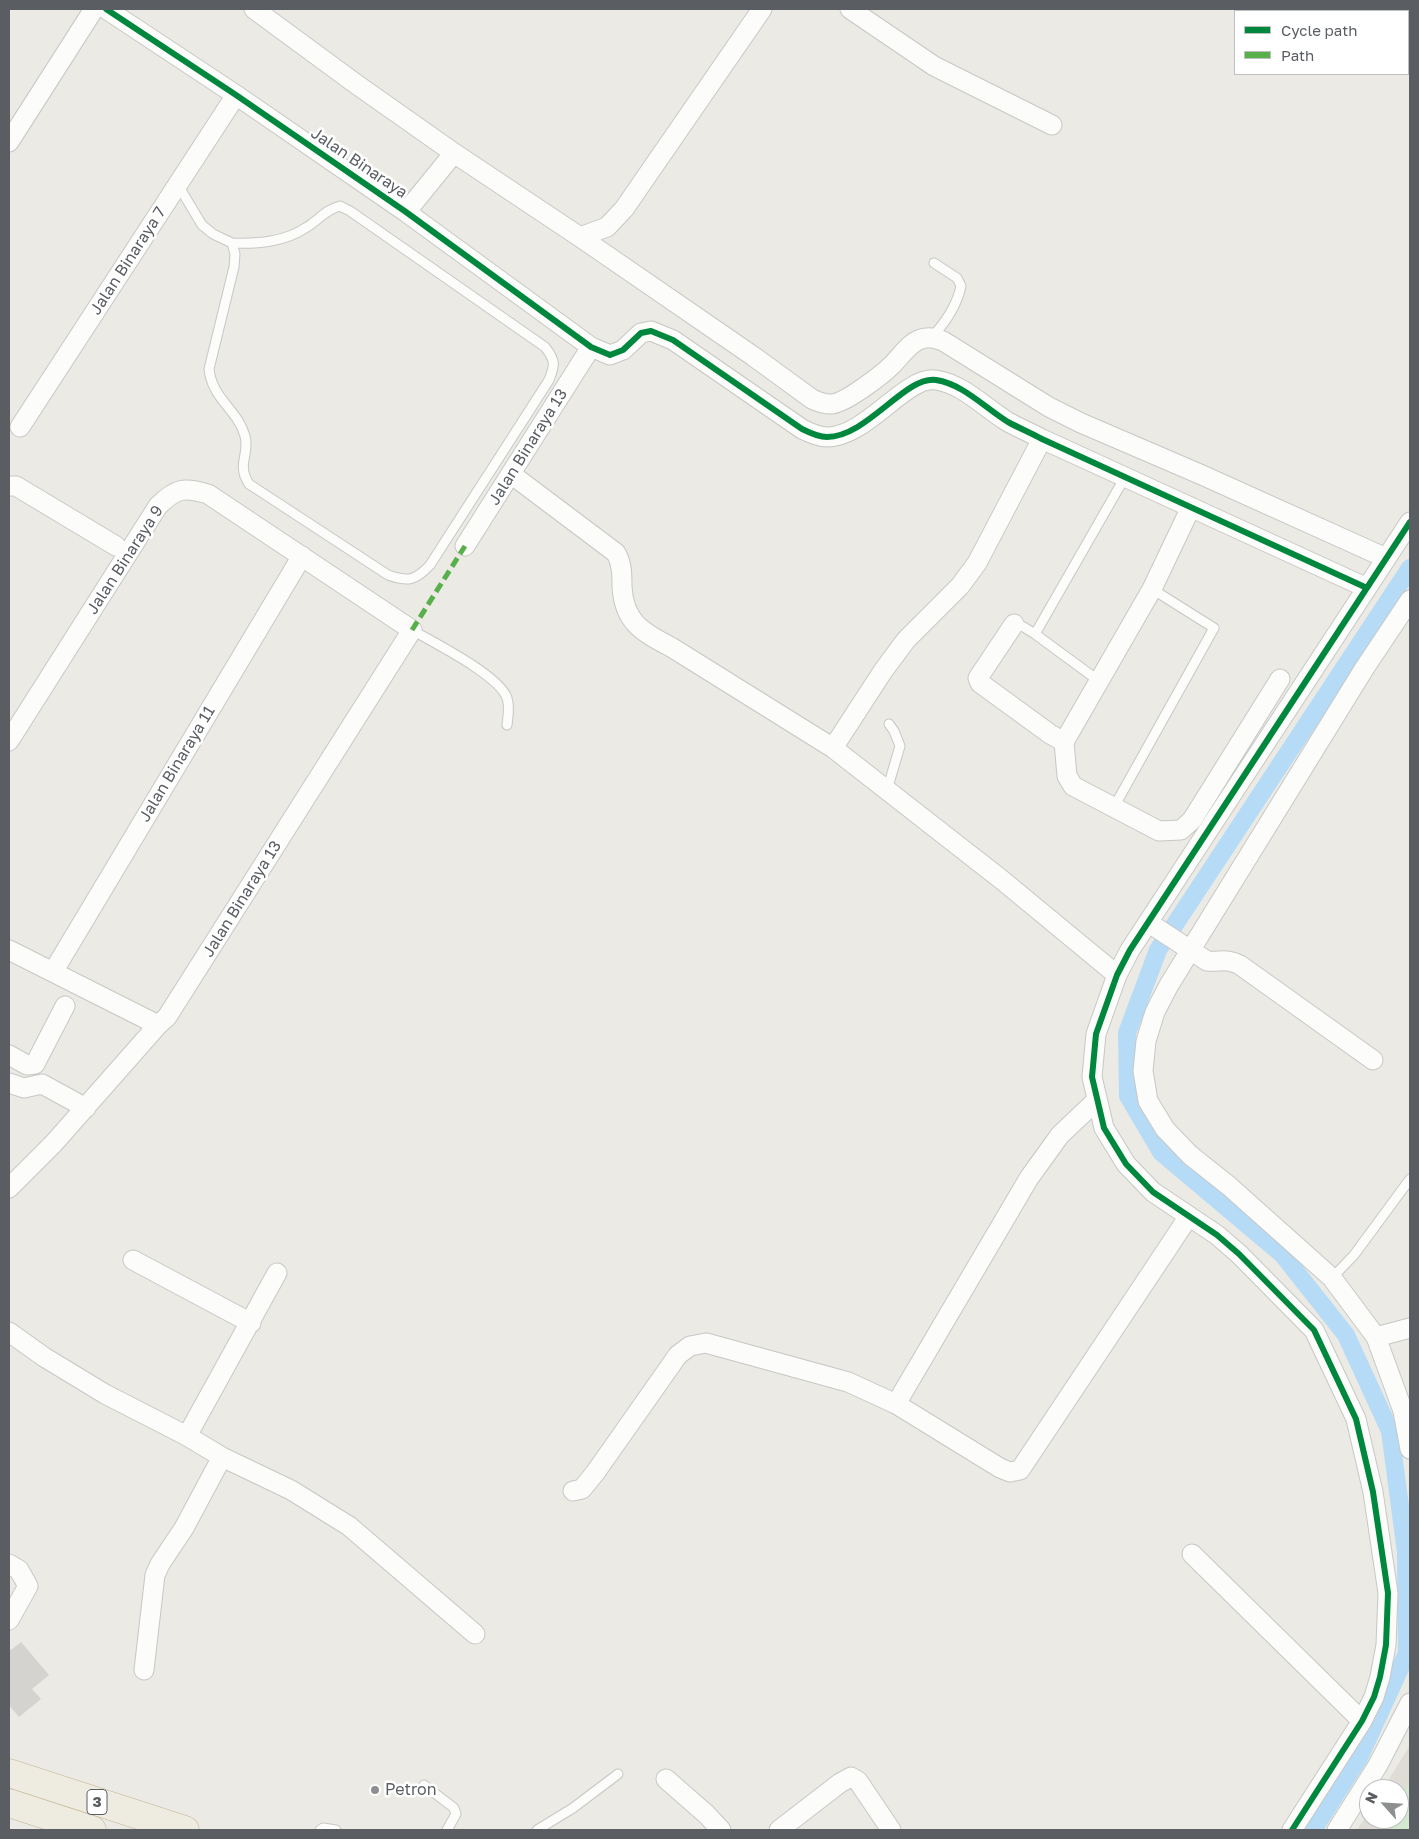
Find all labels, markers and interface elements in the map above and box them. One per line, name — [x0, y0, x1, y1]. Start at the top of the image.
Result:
legend — [1234, 10, 1409, 75]
text: Cycle path — [1281, 21, 1357, 39]
text: Path — [1281, 46, 1314, 64]
street label: Jalan Binaraya — [307, 124, 411, 202]
street label: Jalan Binaraya 7 — [86, 204, 170, 318]
street label: Jalan Binaraya 13 — [485, 385, 571, 509]
street label: Jalan Binaraya 9 — [83, 502, 167, 618]
street label: Jalan Binaraya 11 — [135, 703, 219, 825]
street label: Jalan Binaraya 13 — [199, 837, 285, 961]
north arrow — [1359, 1779, 1409, 1829]
place label: Petron — [385, 1780, 437, 1800]
marker: Petron — [369, 1784, 381, 1796]
text: N — [1361, 1789, 1381, 1806]
road number: 3 — [87, 1790, 107, 1814]

